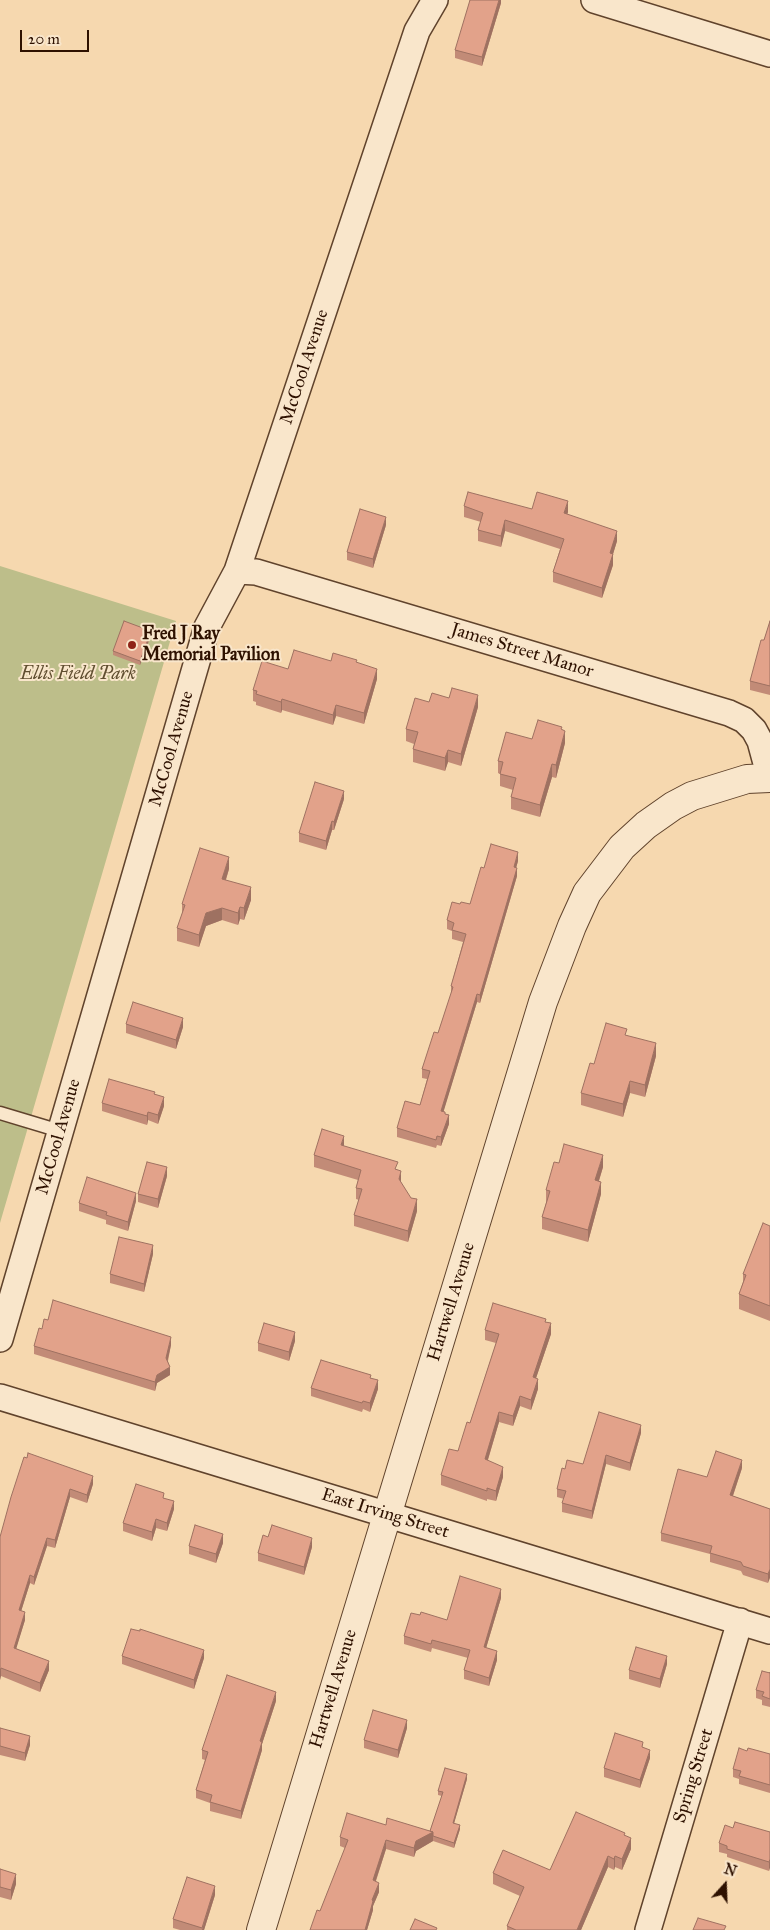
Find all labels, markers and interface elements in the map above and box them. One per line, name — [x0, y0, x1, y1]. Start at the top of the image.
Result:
scale bar — [22, 20, 91, 52]
text: 20 m — [28, 30, 60, 48]
street label: McCool Avenue — [276, 307, 334, 427]
street label: James Street Manor — [448, 619, 596, 683]
place label: Fred J Ray Memorial Pavilion — [142, 624, 280, 666]
marker: Fred J Ray Memorial Pavilion — [126, 639, 138, 651]
park label: Ellis Field Park — [20, 664, 136, 686]
street label: McCool Avenue — [145, 689, 199, 809]
street label: McCool Avenue — [32, 1077, 86, 1197]
street label: Hartwell Avenue — [424, 1240, 480, 1364]
street label: East Irving Street — [319, 1484, 451, 1544]
street label: Hartwell Avenue — [306, 1627, 362, 1751]
street label: Spring Street — [669, 1726, 719, 1826]
north arrow — [700, 1860, 750, 1910]
text: N — [722, 1860, 739, 1880]

